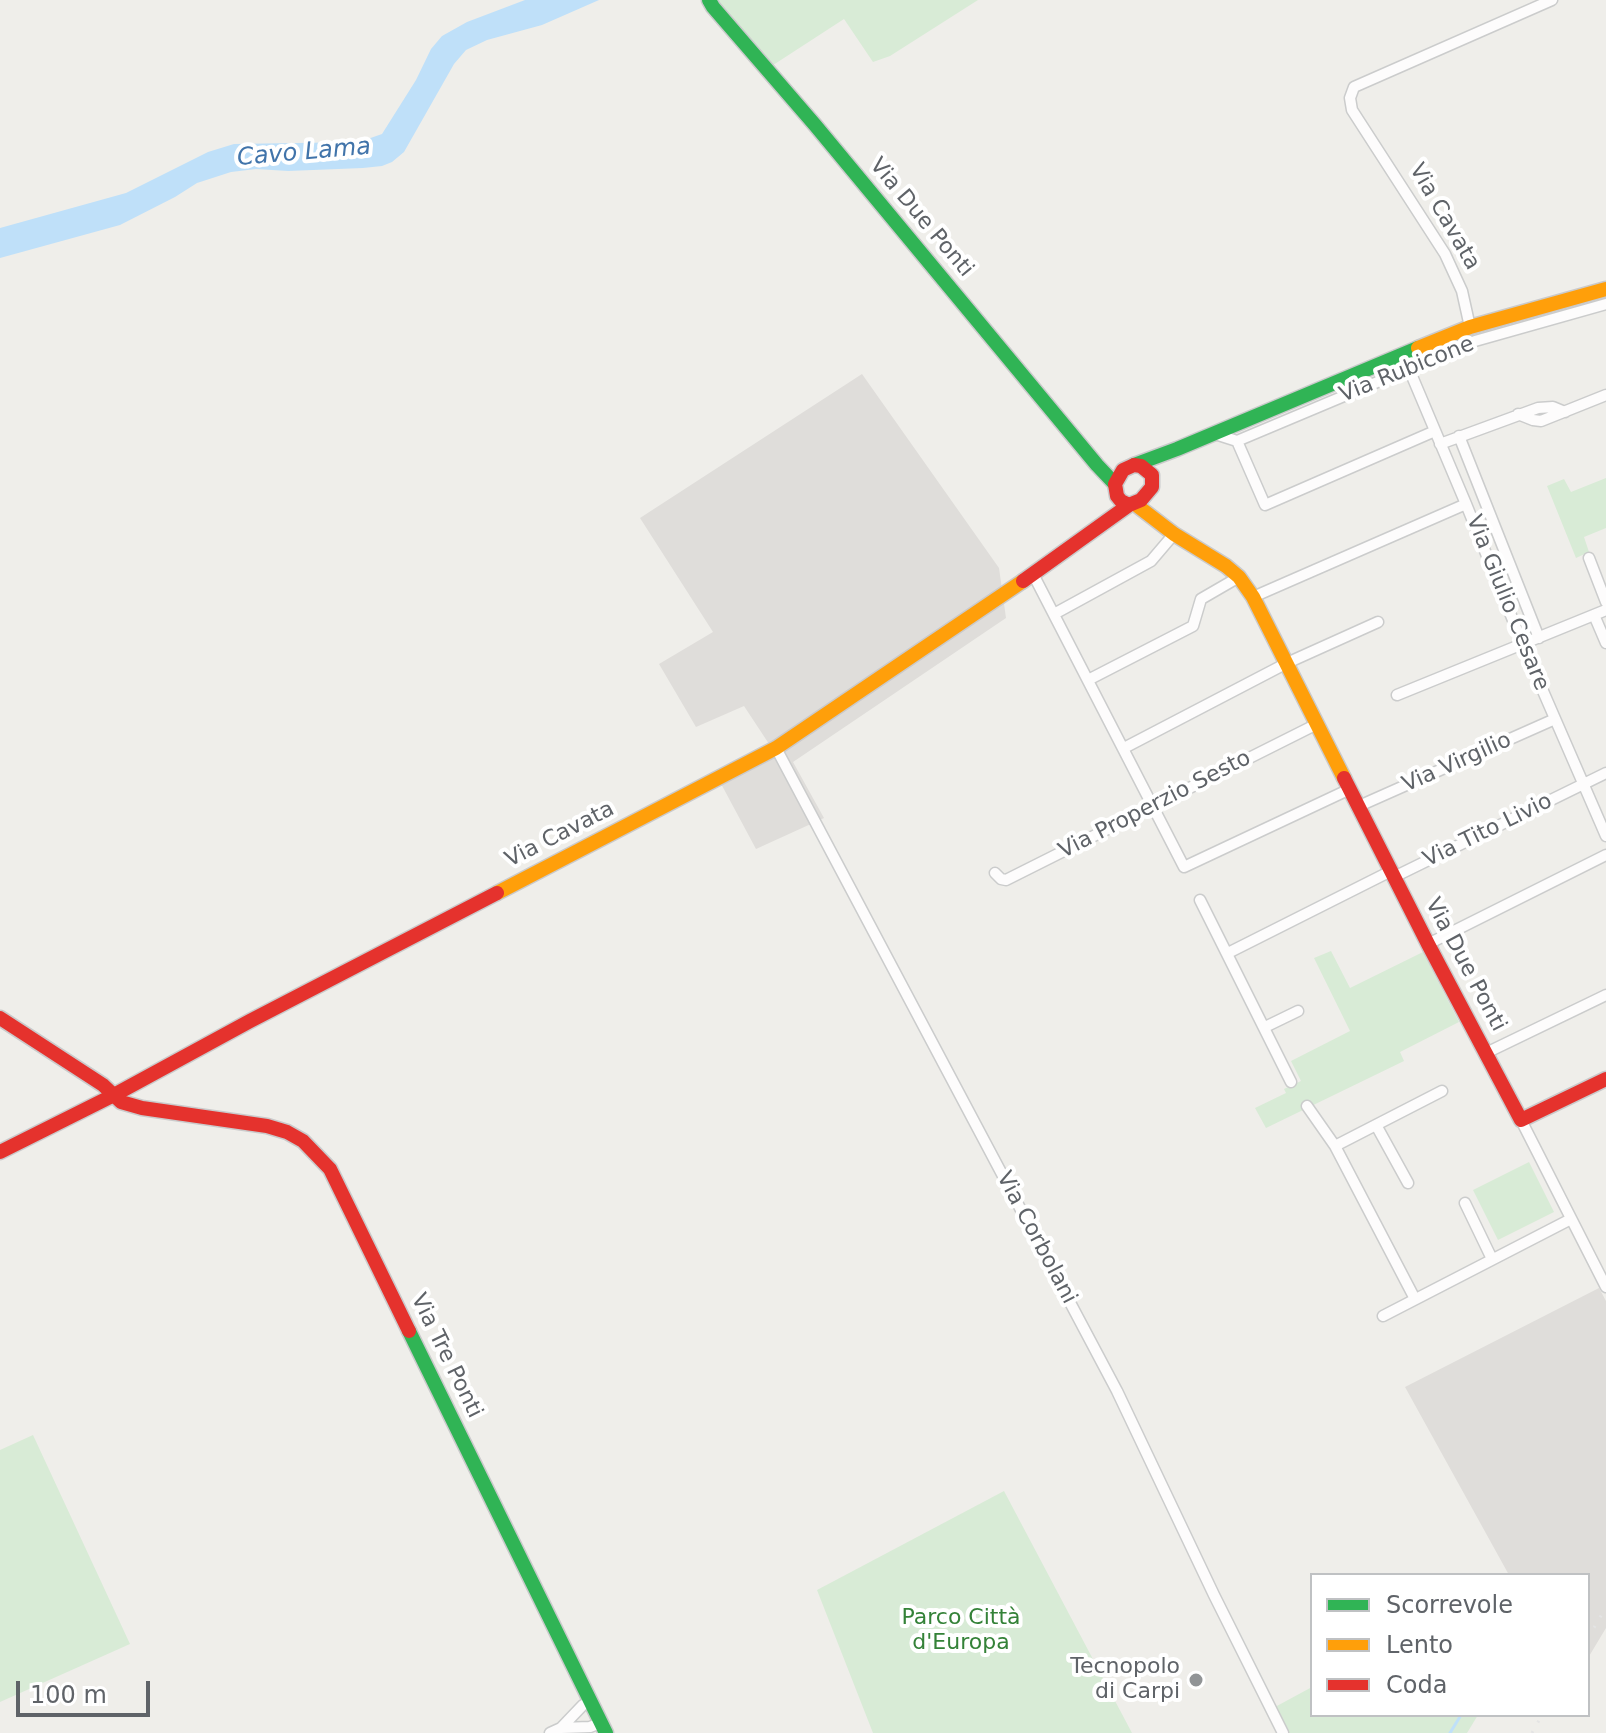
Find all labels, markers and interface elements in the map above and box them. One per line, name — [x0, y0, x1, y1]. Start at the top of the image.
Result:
water label: Cavo Lama — [236, 133, 372, 173]
street label: Via Due Ponti — [864, 153, 978, 283]
street label: Via Cavata — [1403, 159, 1485, 275]
street label: Via Rubicone — [1336, 331, 1478, 409]
street label: Via Giulio Cesare — [1460, 511, 1554, 695]
street label: Via Virgilio — [1399, 727, 1515, 799]
street label: Via Properzio Sesto — [1055, 745, 1255, 865]
street label: Via Tito Livio — [1419, 788, 1557, 874]
street label: Via Cavata — [501, 796, 619, 874]
street label: Via Due Ponti — [1419, 894, 1511, 1036]
street label: Via Corbolani — [990, 1167, 1082, 1309]
street label: Via Tre Ponti — [405, 1290, 487, 1422]
legend — [1310, 1573, 1590, 1717]
text: Scorrevole — [1386, 1591, 1513, 1619]
park label: Parco Città d'Europa — [901, 1605, 1021, 1656]
text: Lento — [1386, 1631, 1453, 1659]
place label: Tecnopolo di Carpi — [1070, 1654, 1180, 1706]
scale bar — [20, 1665, 154, 1715]
marker: Tecnopolo di Carpi — [1187, 1671, 1205, 1689]
text: Coda — [1386, 1671, 1447, 1699]
text: 100 m — [30, 1681, 107, 1709]

